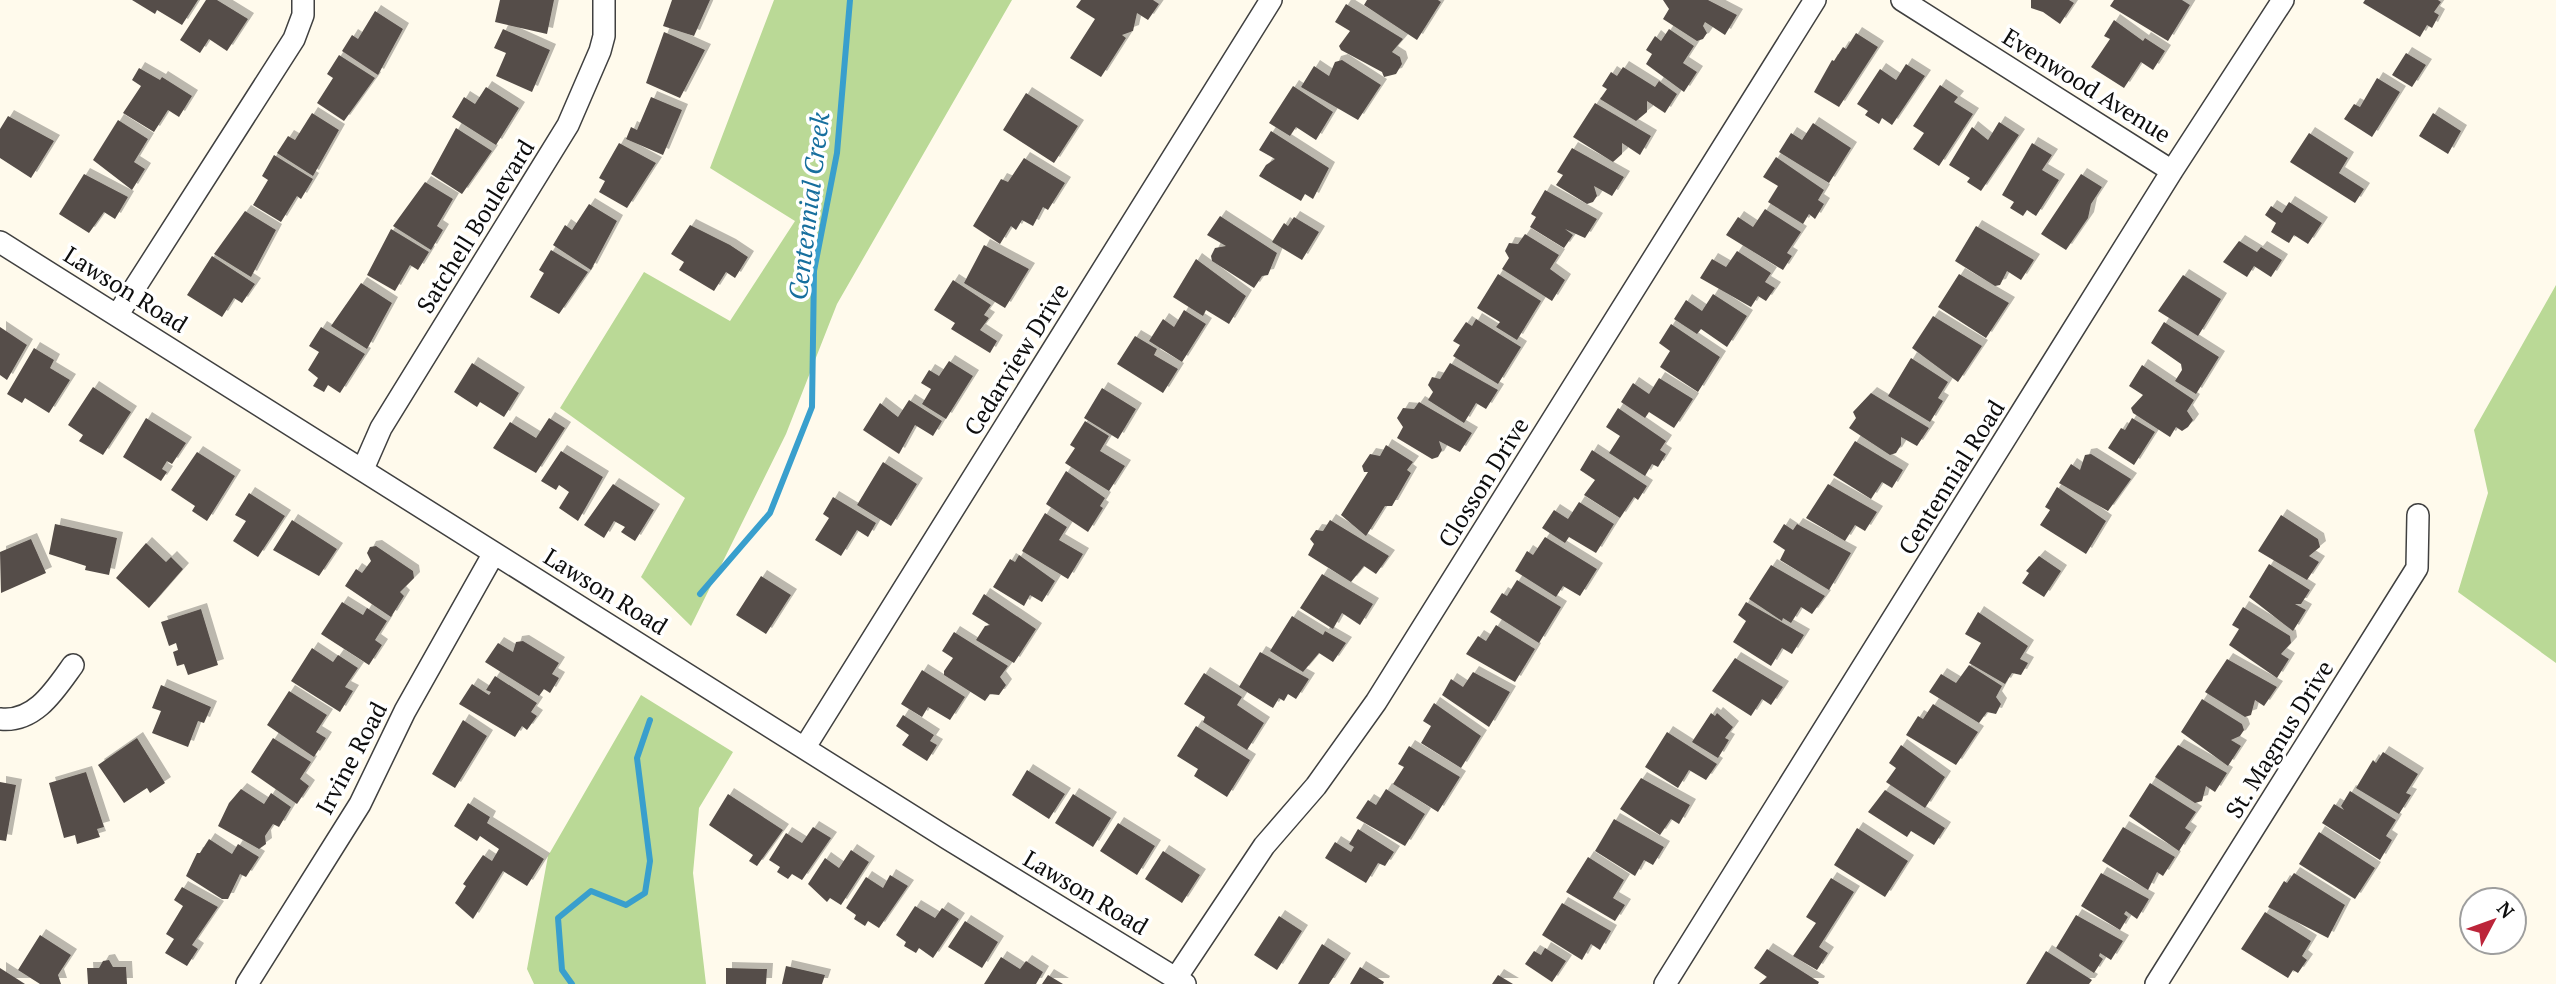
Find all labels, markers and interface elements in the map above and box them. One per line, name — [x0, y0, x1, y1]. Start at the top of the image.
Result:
street label: Evenwood Avenue — [1997, 20, 2177, 150]
water label: Centennial Creek — [780, 110, 836, 302]
street label: Satchell Boulevard — [409, 133, 541, 319]
street label: Lawson Road — [58, 238, 194, 340]
street label: Cedarview Drive — [956, 277, 1076, 441]
street label: Centennial Road — [1891, 394, 2011, 560]
street label: Closson Drive — [1430, 411, 1536, 553]
street label: Lawson Road — [538, 540, 674, 642]
street label: St. Magnus Drive — [2218, 654, 2340, 824]
street label: Irvine Road — [308, 696, 394, 820]
street label: Lawson Road — [1018, 842, 1154, 942]
north arrow — [2458, 886, 2528, 956]
text: N — [2492, 896, 2521, 924]

